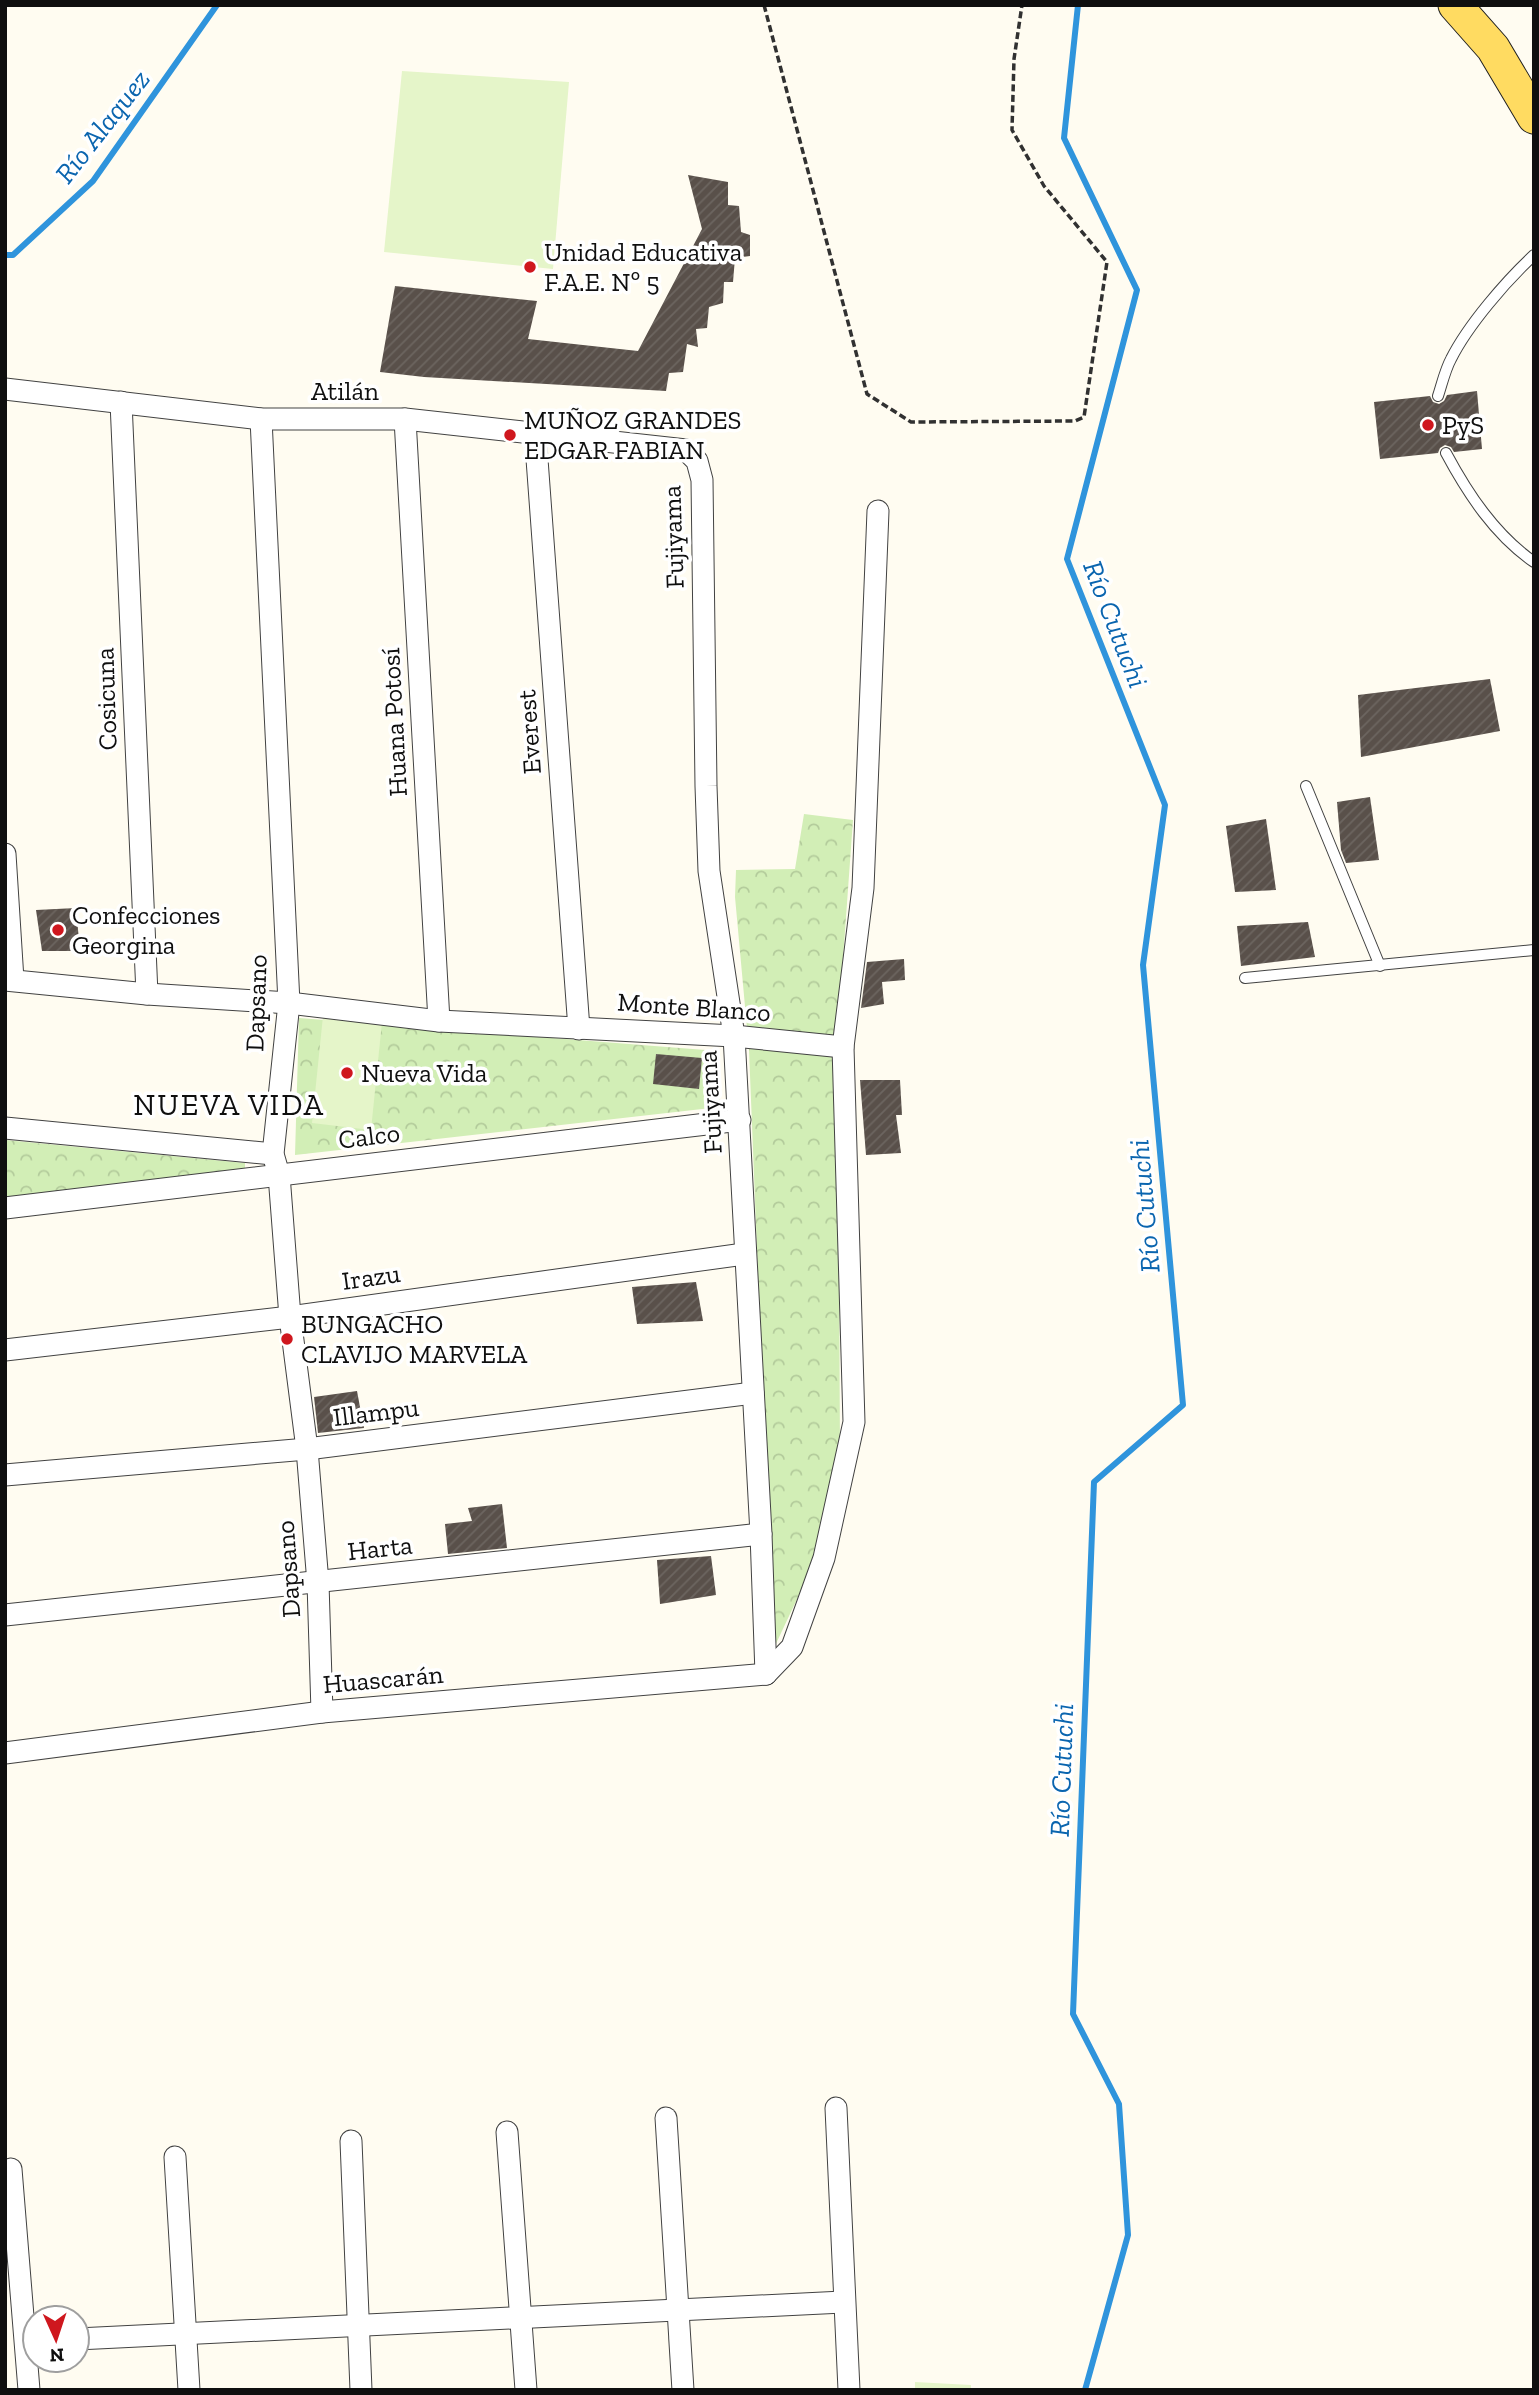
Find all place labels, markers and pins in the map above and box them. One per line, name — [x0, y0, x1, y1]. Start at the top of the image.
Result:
place label: Unidad Educativa F.A.E. Nº 5 — [544, 236, 743, 298]
marker: Unidad Educativa F.A.E. Nº 5 — [522, 259, 538, 275]
place label: MUÑOZ GRANDES EDGAR FABIAN — [524, 404, 741, 466]
place label: PyS — [1442, 409, 1484, 441]
marker: PyS — [1420, 417, 1436, 433]
marker: MUÑOZ GRANDES EDGAR FABIAN — [502, 427, 518, 443]
place label: Confecciones Georgina — [72, 899, 221, 961]
marker: Confecciones Georgina — [50, 922, 66, 938]
place label: Nueva Vida — [361, 1057, 488, 1089]
marker: Nueva Vida — [339, 1065, 355, 1081]
place label: BUNGACHO CLAVIJO MARVELA — [301, 1308, 528, 1370]
marker: BUNGACHO CLAVIJO MARVELA — [279, 1331, 295, 1347]

